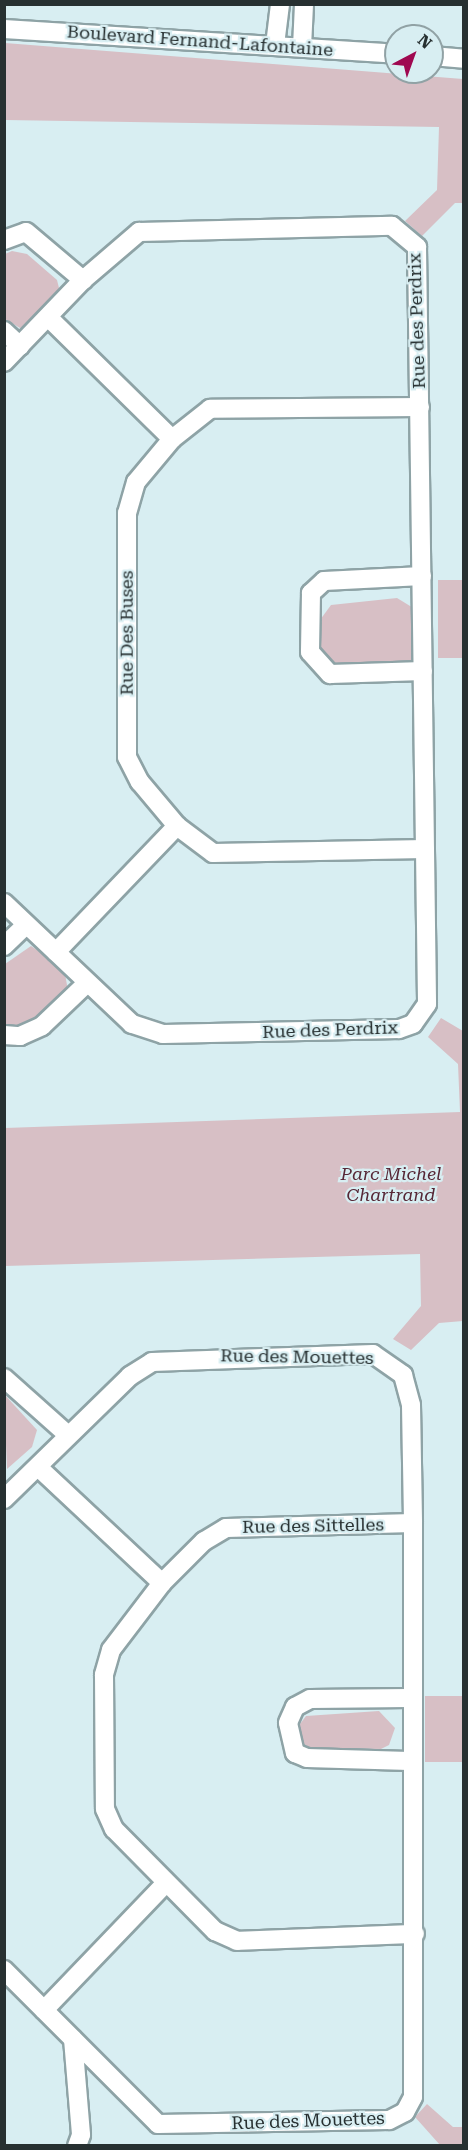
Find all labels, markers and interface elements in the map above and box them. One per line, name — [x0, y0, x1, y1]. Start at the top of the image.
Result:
street label: Boulevard Fernand-Lafontaine — [66, 21, 334, 61]
north arrow — [384, 24, 444, 84]
text: N — [414, 30, 436, 53]
street label: Rue des Perdrix — [404, 253, 430, 389]
street label: Rue Des Buses — [116, 571, 138, 695]
street label: Rue des Perdrix — [262, 1017, 398, 1043]
park label: Parc Michel Chartrand — [341, 1164, 441, 1206]
street label: Rue des Mouettes — [220, 1345, 374, 1369]
street label: Rue des Sittelles — [242, 1514, 384, 1538]
street label: Rue des Mouettes — [231, 2108, 385, 2134]

